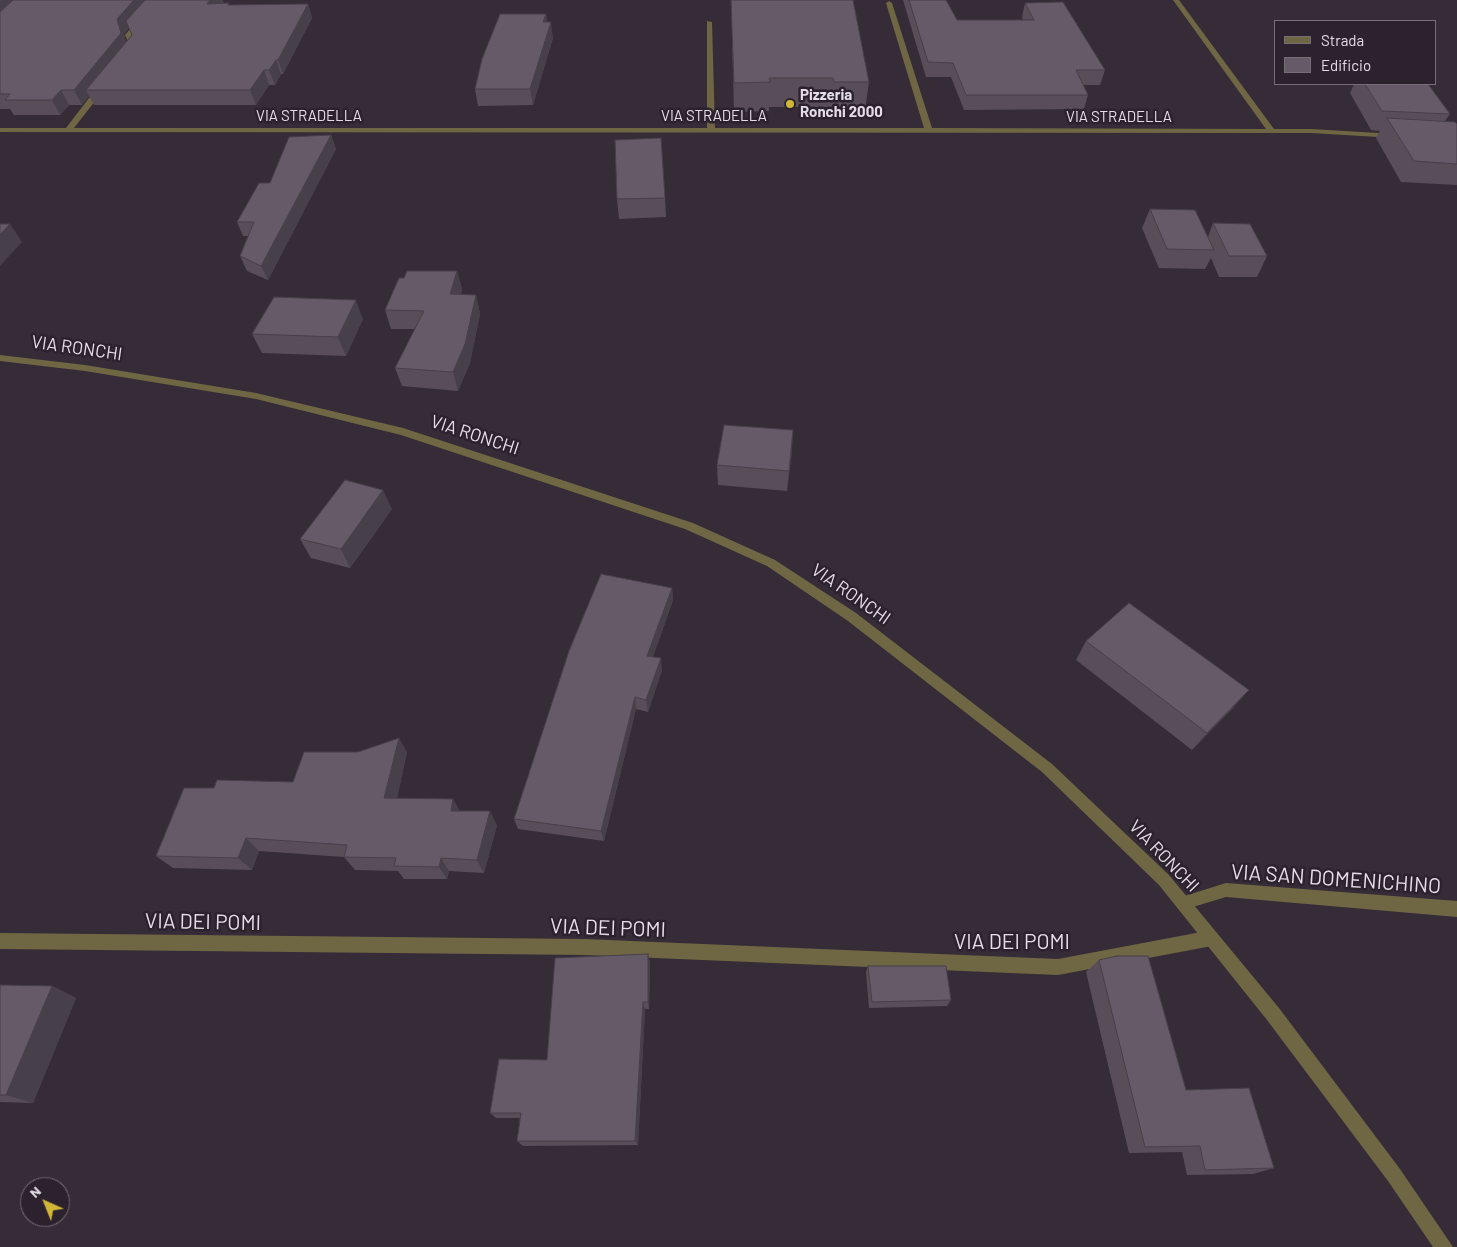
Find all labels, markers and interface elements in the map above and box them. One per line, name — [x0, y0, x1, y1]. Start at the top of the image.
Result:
legend — [1274, 20, 1437, 85]
text: Strada — [1321, 31, 1364, 49]
text: Edificio — [1321, 56, 1371, 74]
place label: Pizzeria Ronchi 2000 — [800, 86, 883, 121]
marker: Pizzeria Ronchi 2000 — [784, 98, 796, 110]
street label: VIA STRADELLA — [256, 107, 362, 125]
street label: VIA STRADELLA — [661, 107, 767, 125]
street label: VIA STRADELLA — [1066, 108, 1172, 126]
street label: VIA RONCHI — [30, 331, 124, 365]
street label: VIA RONCHI — [428, 411, 522, 459]
street label: VIA RONCHI — [807, 559, 895, 629]
street label: VIA RONCHI — [1124, 816, 1204, 896]
street label: VIA SAN DOMENICHINO — [1230, 859, 1442, 899]
street label: VIA DEI POMI — [145, 908, 261, 936]
street label: VIA DEI POMI — [550, 913, 666, 943]
street label: VIA DEI POMI — [954, 929, 1070, 955]
north arrow — [20, 1177, 70, 1227]
text: N — [26, 1182, 44, 1201]

